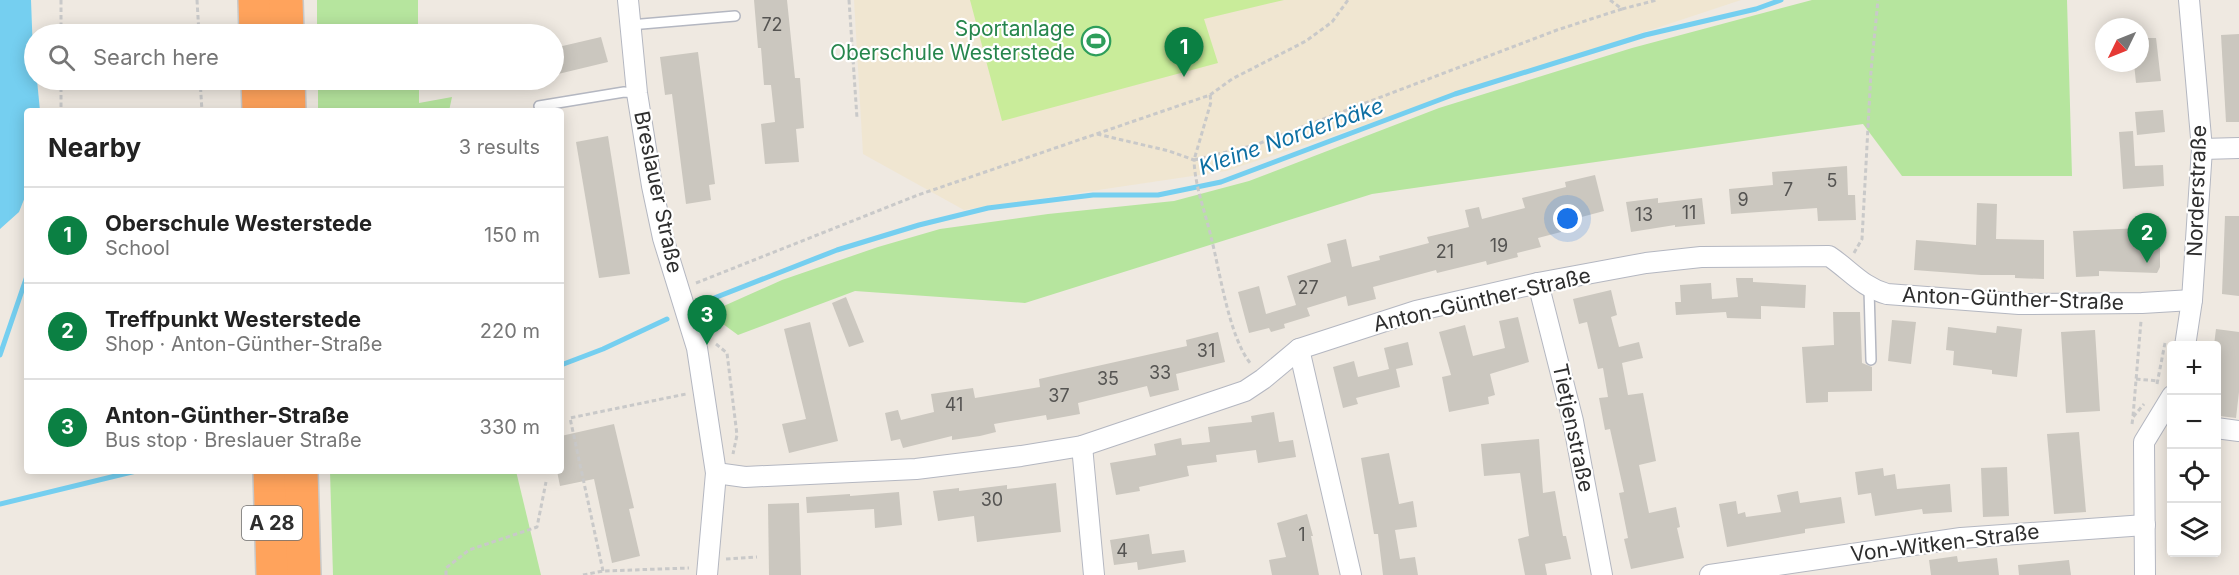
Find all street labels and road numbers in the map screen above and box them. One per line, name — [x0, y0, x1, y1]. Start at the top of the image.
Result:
street label: Breslauer Straße — [629, 109, 688, 275]
street label: Norderstraße — [2182, 125, 2211, 257]
street label: Anton-Günther-Straße — [1371, 262, 1593, 337]
street label: Anton-Günther-Straße — [1902, 282, 2124, 315]
street label: Tietjenstraße — [1548, 361, 1599, 494]
road number: A 28 — [242, 506, 302, 540]
street label: Von-Witken-Straße — [1849, 519, 2041, 567]

